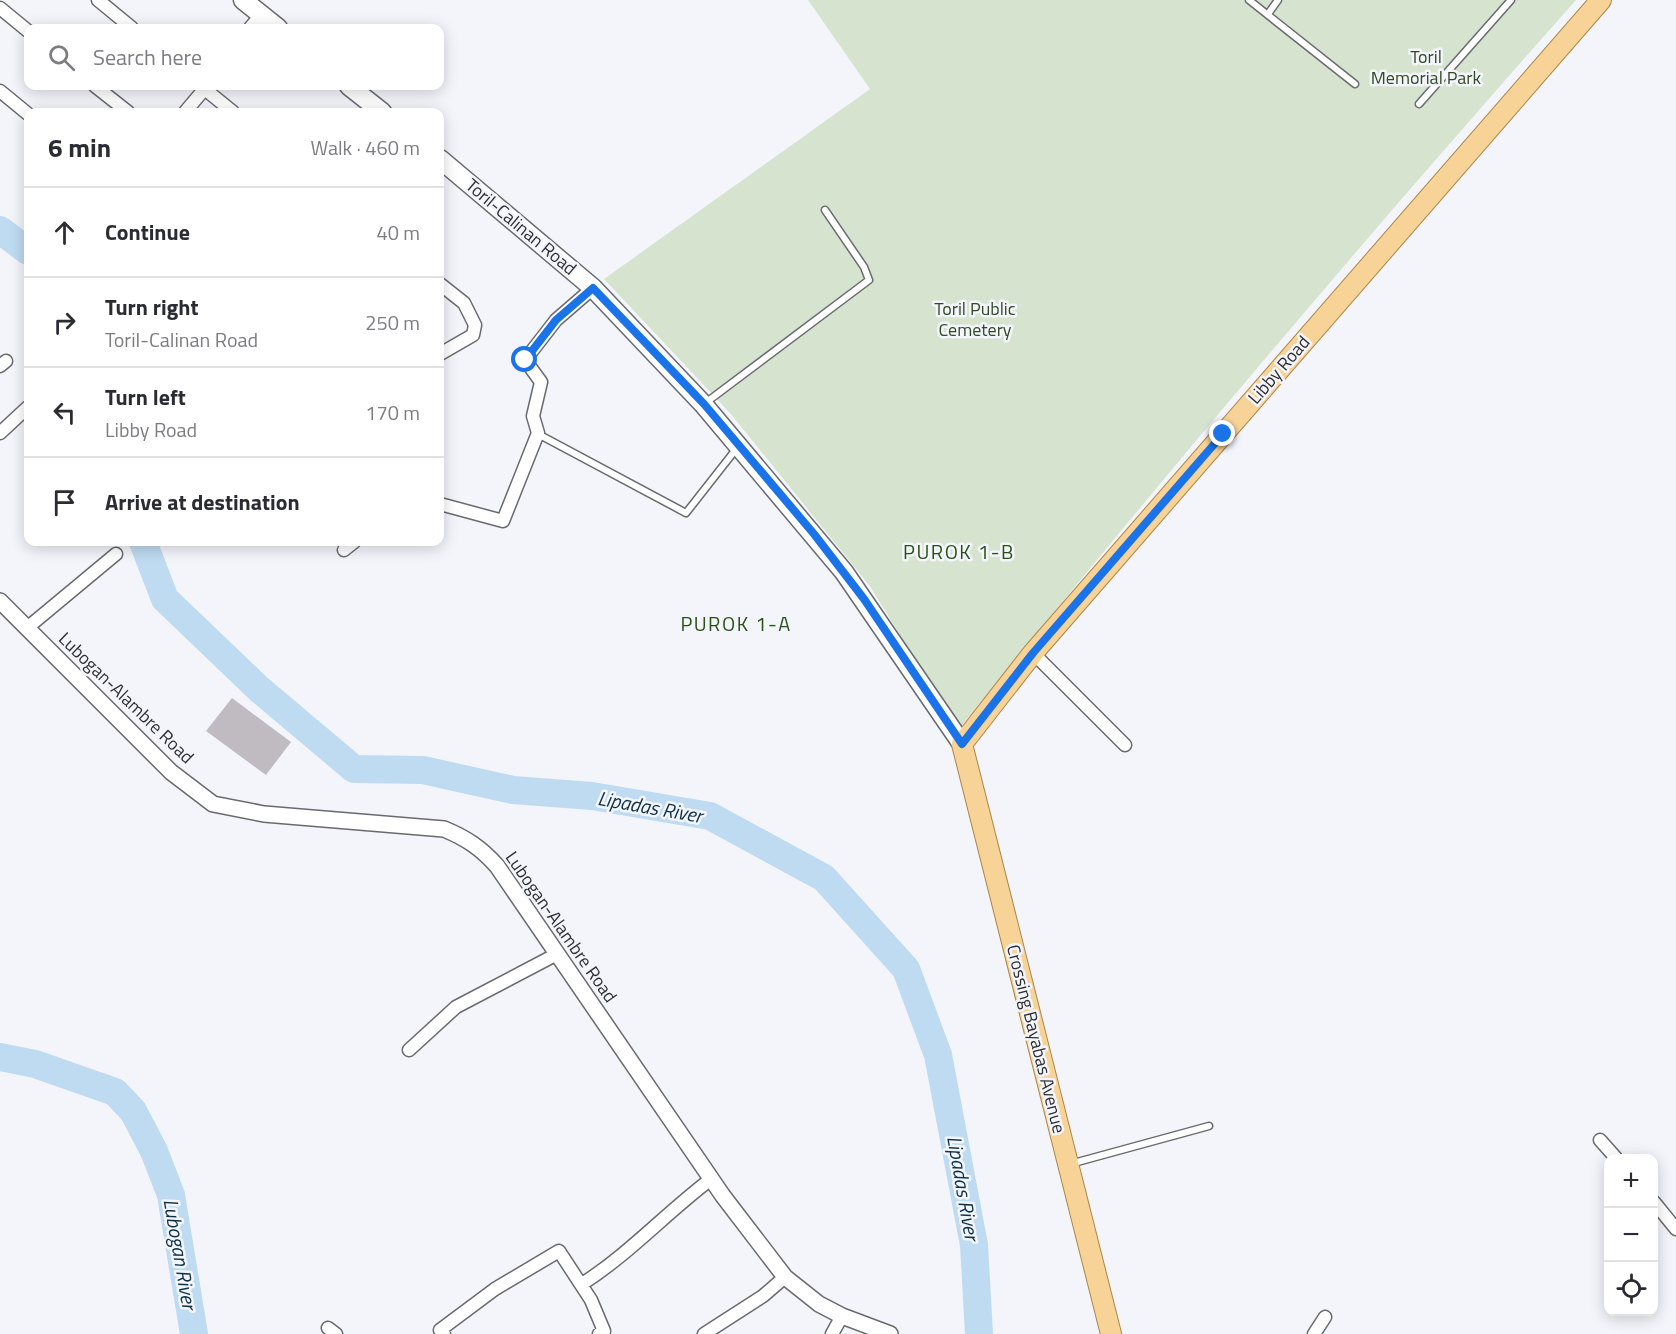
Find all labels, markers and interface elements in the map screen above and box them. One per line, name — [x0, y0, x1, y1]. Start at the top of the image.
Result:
search box — [24, 24, 444, 90]
text: Search here — [93, 40, 202, 74]
icon: search — [45, 41, 78, 74]
park label: Toril Memorial Park — [1371, 43, 1482, 91]
text: 6 min — [48, 128, 111, 167]
text: Walk · 460 m — [311, 132, 420, 163]
street label: Toril-Calinan Road — [460, 172, 583, 281]
text: Continue — [105, 215, 190, 249]
icon: ahead — [48, 216, 81, 249]
text: 40 m — [376, 217, 420, 248]
text: Turn right — [105, 290, 199, 324]
park label: Toril Public Cemetery — [934, 295, 1016, 343]
icon: right — [48, 306, 81, 339]
text: 250 m — [365, 307, 420, 338]
text: Toril-Calinan Road — [105, 324, 258, 355]
street label: Libby Road — [1241, 330, 1316, 410]
route start — [511, 346, 537, 372]
text: Turn left — [105, 380, 186, 414]
icon: left — [48, 396, 81, 429]
text: 170 m — [365, 397, 420, 428]
text: Libby Road — [105, 414, 197, 445]
route end — [1209, 420, 1235, 446]
text: Arrive at destination — [105, 485, 300, 519]
icon: arrive — [48, 486, 81, 519]
district label: PUROK 1-B — [903, 536, 1015, 567]
district label: PUROK 1-A — [680, 608, 792, 639]
street label: Lubogan-Alambre Road — [53, 626, 200, 770]
water label: Lipadas River — [595, 782, 707, 831]
street label: Lubogan-Alambre Road — [499, 846, 624, 1008]
street label: Crossing Bayabas Avenue — [1000, 942, 1073, 1136]
water label: Lipadas River — [939, 1133, 988, 1245]
map controls — [1604, 1154, 1658, 1316]
button: + — [1604, 1154, 1658, 1208]
water label: Lubogan River — [156, 1196, 206, 1314]
button: − — [1604, 1208, 1658, 1262]
button: locate — [1604, 1262, 1658, 1316]

